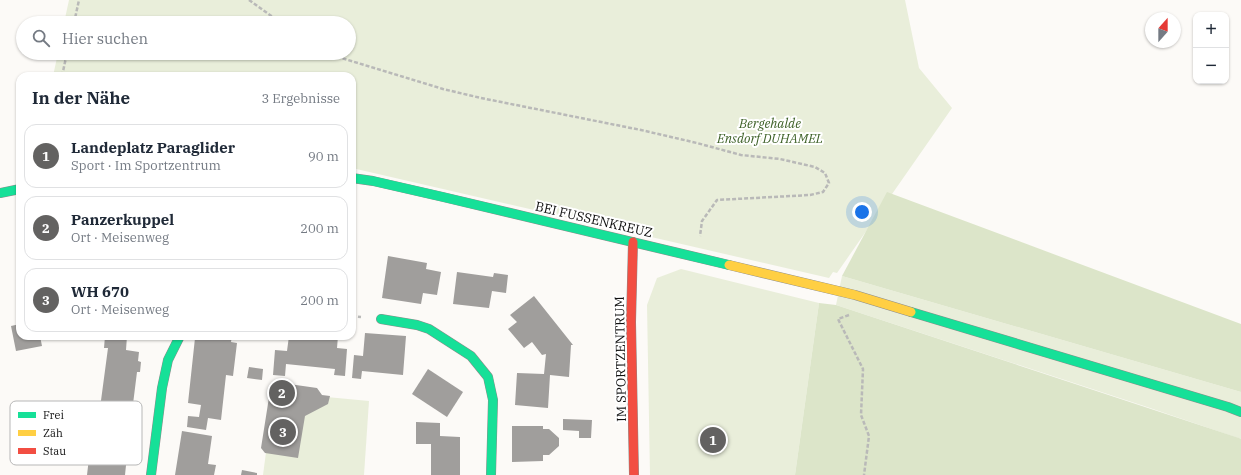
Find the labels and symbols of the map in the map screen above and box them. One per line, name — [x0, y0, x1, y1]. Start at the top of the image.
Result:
north arrow — [1145, 12, 1181, 48]
park label: Bergehalde Ensdorf DUHAMEL — [716, 115, 823, 147]
street label: BEI FUSSENKREUZ — [533, 198, 654, 241]
your location — [852, 202, 872, 222]
street label: IM SPORTZENTRUM — [611, 296, 630, 422]
pin: 2 — [269, 378, 295, 408]
legend — [10, 401, 142, 465]
text: Frei — [43, 408, 64, 422]
pin: 3 — [270, 417, 296, 447]
pin: 1 — [700, 425, 726, 455]
text: Zäh — [43, 426, 63, 440]
text: Stau — [43, 444, 66, 458]

